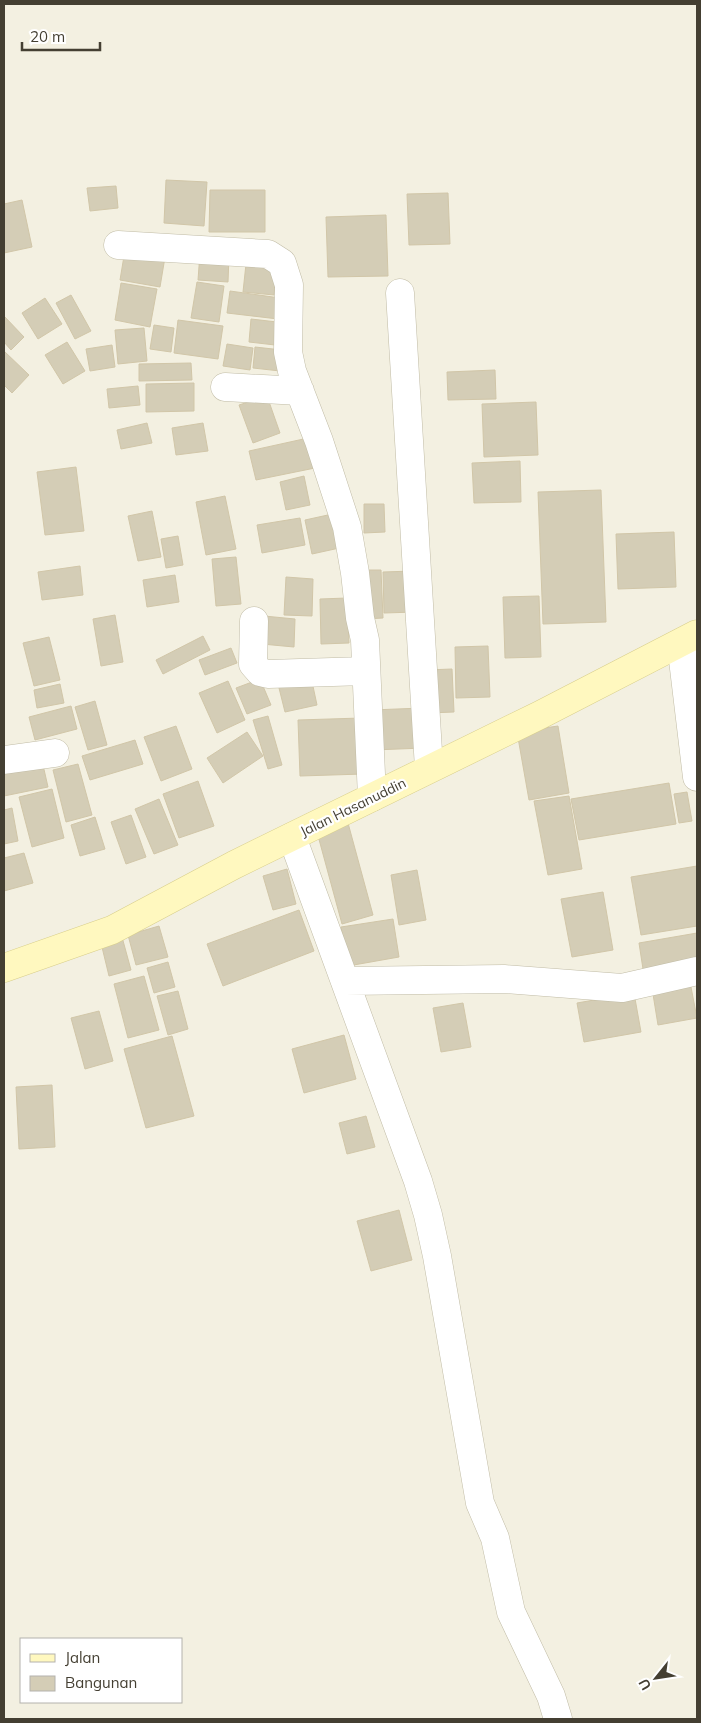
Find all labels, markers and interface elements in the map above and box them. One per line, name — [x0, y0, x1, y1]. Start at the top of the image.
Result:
scale bar — [22, 20, 100, 52]
text: 20 m — [30, 27, 65, 46]
street label: Jalan Hasanuddin — [297, 774, 409, 840]
legend — [20, 1638, 182, 1703]
text: Jalan — [65, 1648, 100, 1667]
north arrow — [631, 1653, 681, 1703]
text: Bangunan — [65, 1673, 137, 1692]
text: U — [634, 1676, 655, 1693]

